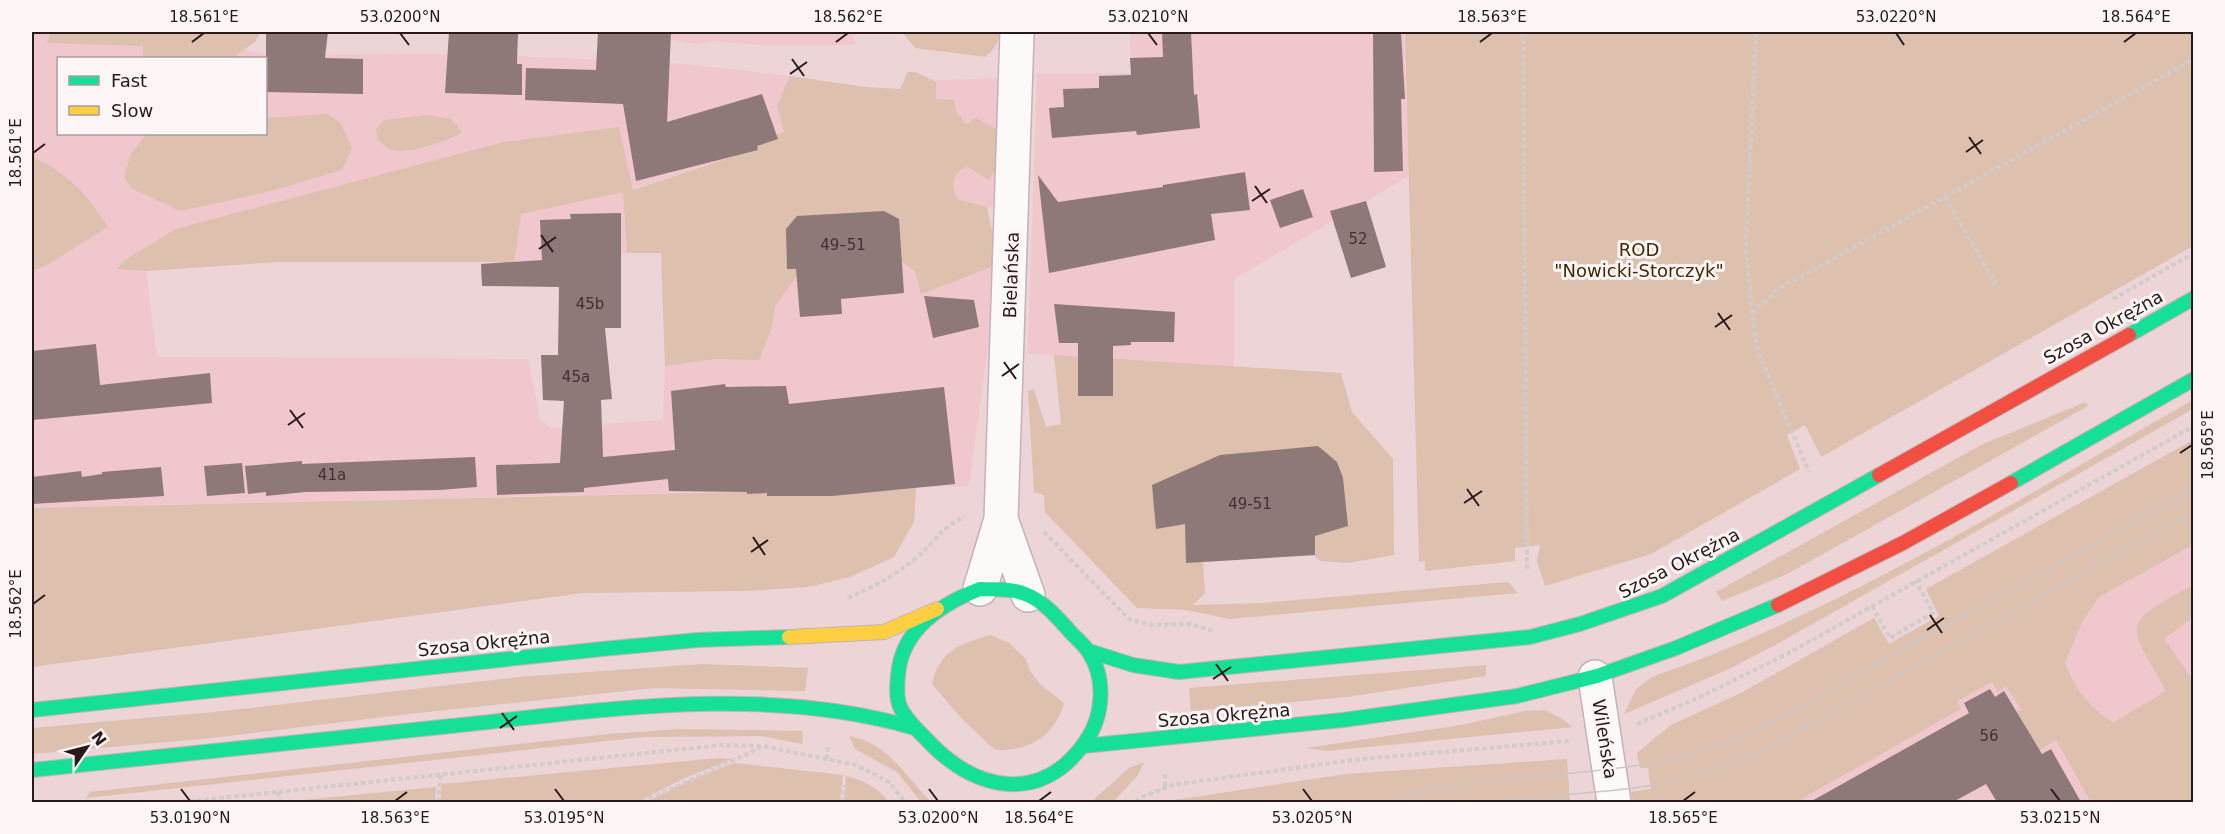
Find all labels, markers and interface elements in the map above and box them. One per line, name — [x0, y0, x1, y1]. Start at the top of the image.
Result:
text: 18.561°E — [169, 8, 239, 26]
text: 53.0200°N — [360, 8, 440, 26]
text: 18.562°E — [813, 8, 883, 26]
text: 53.0210°N — [1108, 8, 1188, 26]
text: 18.563°E — [1457, 8, 1527, 26]
text: 53.0220°N — [1856, 8, 1936, 26]
text: 18.564°E — [2101, 8, 2171, 26]
legend — [57, 57, 267, 135]
text: Fast — [111, 70, 147, 91]
text: Slow — [111, 100, 153, 121]
text: 18.561°E — [7, 118, 25, 188]
house number: 52 — [1348, 230, 1368, 248]
street label: Bielańska — [999, 231, 1023, 319]
house number: 49–51 — [820, 236, 866, 254]
park label: ROD "Nowicki-Storczyk" — [1554, 239, 1724, 281]
street label: Szosa Okrężna — [2040, 286, 2166, 368]
house number: 45b — [576, 295, 604, 313]
house number: 45a — [562, 368, 590, 386]
text: 18.565°E — [2199, 410, 2217, 480]
house number: 41a — [318, 466, 346, 484]
house number: 49-51 — [1228, 495, 1272, 513]
street label: Szosa Okrężna — [1615, 523, 1743, 603]
text: 18.562°E — [7, 569, 25, 639]
street label: Szosa Okrężna — [417, 626, 551, 660]
street label: Wileńska — [1588, 698, 1622, 780]
street label: Szosa Okrężna — [1157, 699, 1291, 731]
north arrow — [57, 717, 117, 777]
house number: 56 — [1979, 727, 1999, 745]
text: N — [87, 728, 110, 750]
text: 53.0190°N — [150, 809, 230, 827]
text: 18.563°E — [360, 809, 430, 827]
text: 53.0195°N — [524, 809, 604, 827]
text: 53.0200°N — [898, 809, 978, 827]
text: 18.564°E — [1004, 809, 1074, 827]
text: 53.0205°N — [1272, 809, 1352, 827]
text: 18.565°E — [1648, 809, 1718, 827]
text: 53.0215°N — [2020, 809, 2100, 827]

